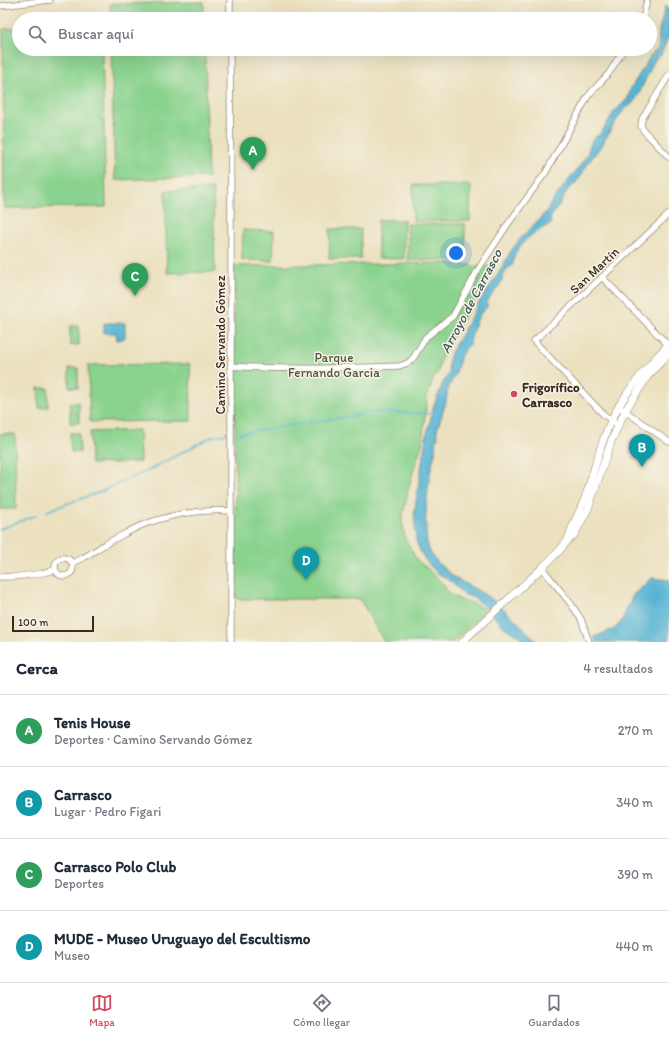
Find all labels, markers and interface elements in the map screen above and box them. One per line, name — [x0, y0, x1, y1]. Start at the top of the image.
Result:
search box — [12, 12, 657, 56]
icon: search — [26, 23, 48, 45]
text: Buscar aquí — [58, 25, 134, 43]
pin: A — [240, 137, 266, 170]
your location — [446, 243, 466, 263]
street label: San Martín — [567, 243, 622, 297]
water label: Arroyo de Carrasco — [437, 246, 506, 356]
pin: C — [122, 263, 148, 296]
street label: Camino Servando Gómez — [213, 275, 228, 415]
park label: Parque Fernando Garcia — [288, 350, 380, 380]
place label: Frigorífico Carrasco — [522, 380, 580, 410]
marker: Frigorífico Carrasco — [509, 389, 519, 399]
pin: B — [629, 434, 655, 467]
pin: D — [293, 547, 319, 580]
scale bar — [12, 614, 94, 633]
text: 100 m — [18, 616, 48, 629]
text: Cerca — [16, 658, 58, 678]
text: 4 resultados — [583, 661, 653, 676]
text: Tenis House — [54, 714, 131, 732]
text: A — [25, 723, 33, 738]
text: 270 m — [618, 723, 653, 738]
text: Deportes · Camino Servando Gómez — [54, 732, 252, 747]
text: Carrasco — [54, 786, 112, 804]
text: B — [25, 795, 33, 810]
text: 340 m — [616, 795, 653, 810]
text: Lugar · Pedro Figari — [54, 804, 161, 819]
text: Carrasco Polo Club — [54, 858, 176, 876]
text: C — [25, 867, 33, 882]
text: 390 m — [617, 867, 653, 882]
text: Deportes — [54, 876, 104, 891]
text: MUDE - Museo Uruguayo del Escultismo — [54, 930, 310, 948]
text: D — [25, 939, 33, 954]
text: 440 m — [616, 939, 653, 954]
text: Museo — [54, 948, 90, 963]
tab: Mapa — [89, 992, 115, 1029]
tab: Cómo llegar — [293, 992, 350, 1029]
tab: Guardados — [528, 992, 580, 1029]

